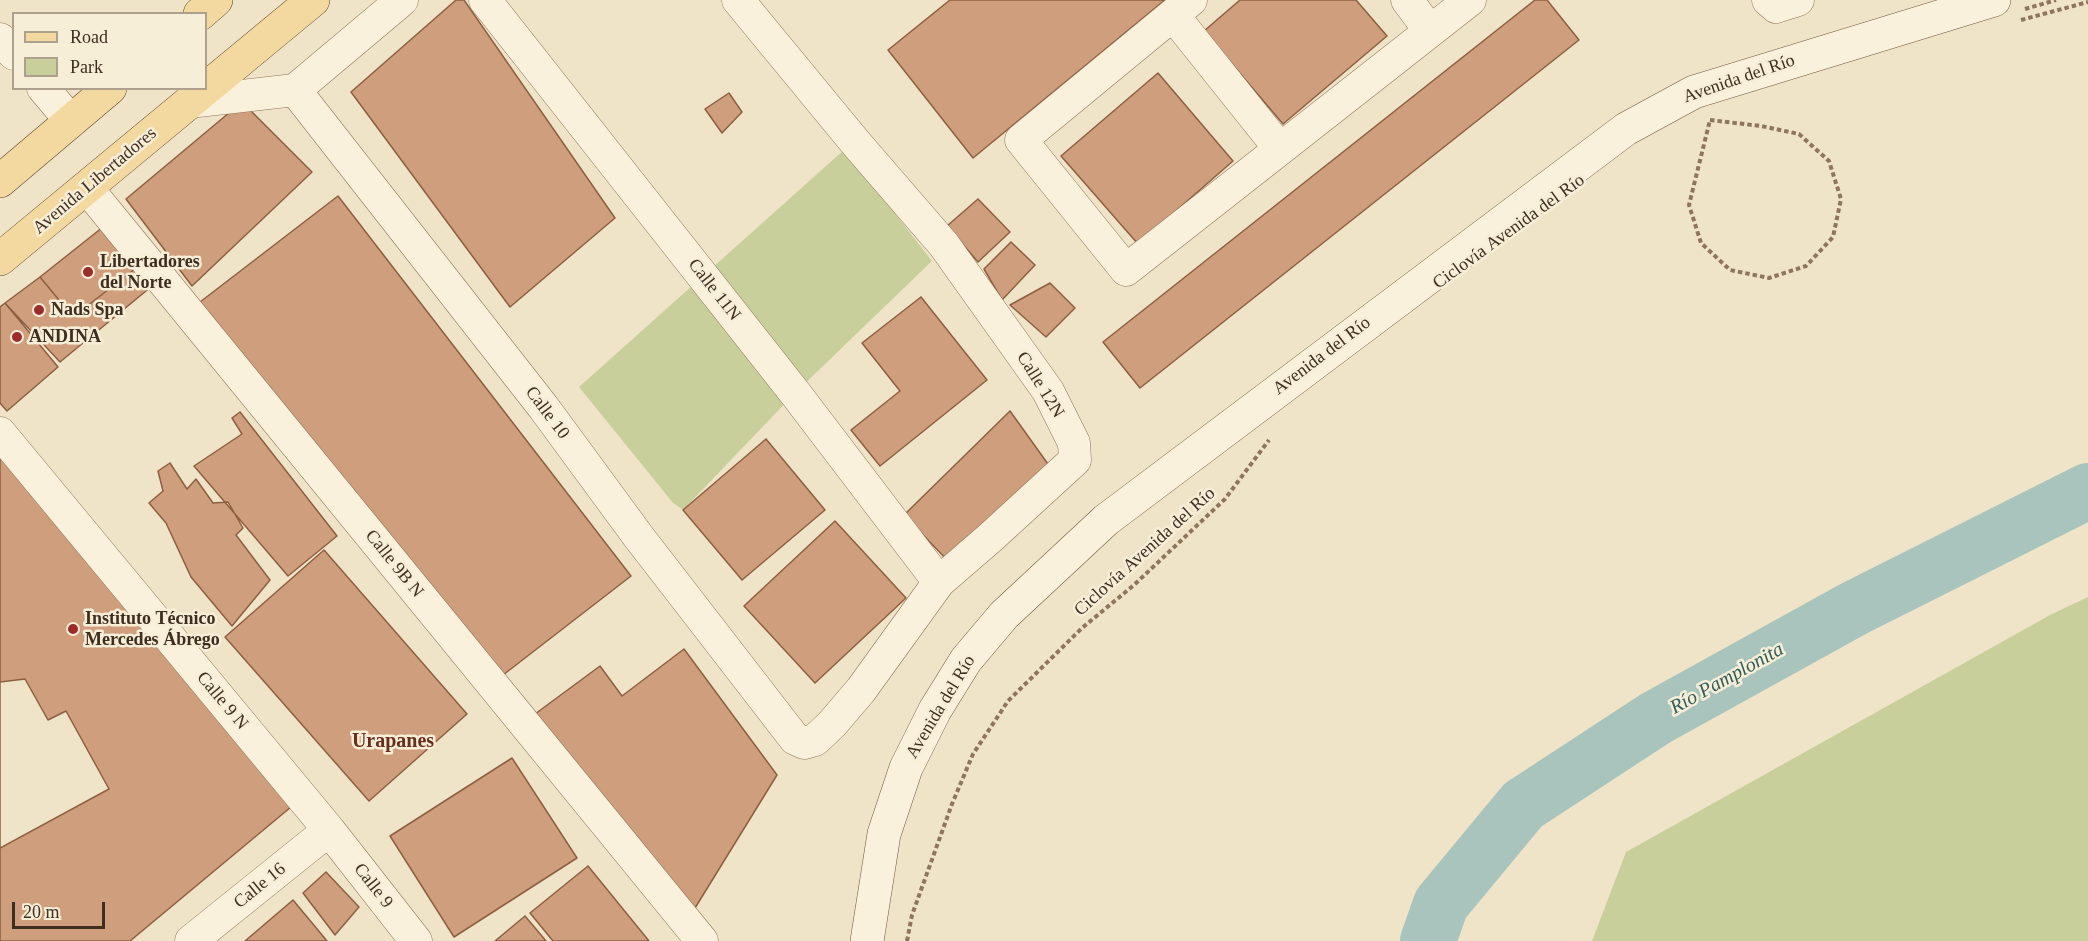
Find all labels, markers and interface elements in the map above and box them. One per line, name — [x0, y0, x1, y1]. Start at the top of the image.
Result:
legend — [12, 12, 207, 90]
text: Road — [70, 27, 108, 47]
street label: Avenida del Río — [1680, 50, 1798, 108]
text: Park — [70, 57, 103, 77]
street label: Avenida Libertadores — [29, 123, 161, 239]
street label: Ciclovía Avenida del Río — [1429, 170, 1589, 294]
place label: Libertadores del Norte — [100, 251, 200, 294]
street label: Calle 11N — [683, 255, 745, 325]
marker: Libertadores del Norte — [81, 265, 95, 279]
place label: Nads Spa — [51, 299, 124, 321]
marker: Nads Spa — [32, 303, 46, 317]
street label: Avenida del Río — [1269, 312, 1375, 400]
place label: ANDINA — [29, 326, 101, 348]
marker: ANDINA — [10, 330, 24, 344]
street label: Calle 12N — [1011, 348, 1069, 422]
street label: Calle 10 — [520, 382, 574, 444]
street label: Ciclovía Avenida del Río — [1070, 483, 1220, 621]
street label: Calle 9B N — [360, 526, 428, 602]
place label: Instituto Técnico Mercedes Ábrego — [85, 608, 220, 650]
marker: Instituto Técnico Mercedes Ábrego — [66, 622, 80, 636]
water label: Río Pamplonita — [1666, 638, 1788, 720]
street label: Avenida del Río — [902, 651, 980, 763]
street label: Calle 9 N — [192, 668, 252, 734]
district label: Urapanes — [352, 730, 434, 754]
street label: Calle 16 — [230, 859, 290, 913]
street label: Calle 9 — [349, 859, 397, 913]
scale bar — [15, 890, 108, 928]
text: 20 m — [23, 902, 60, 922]

